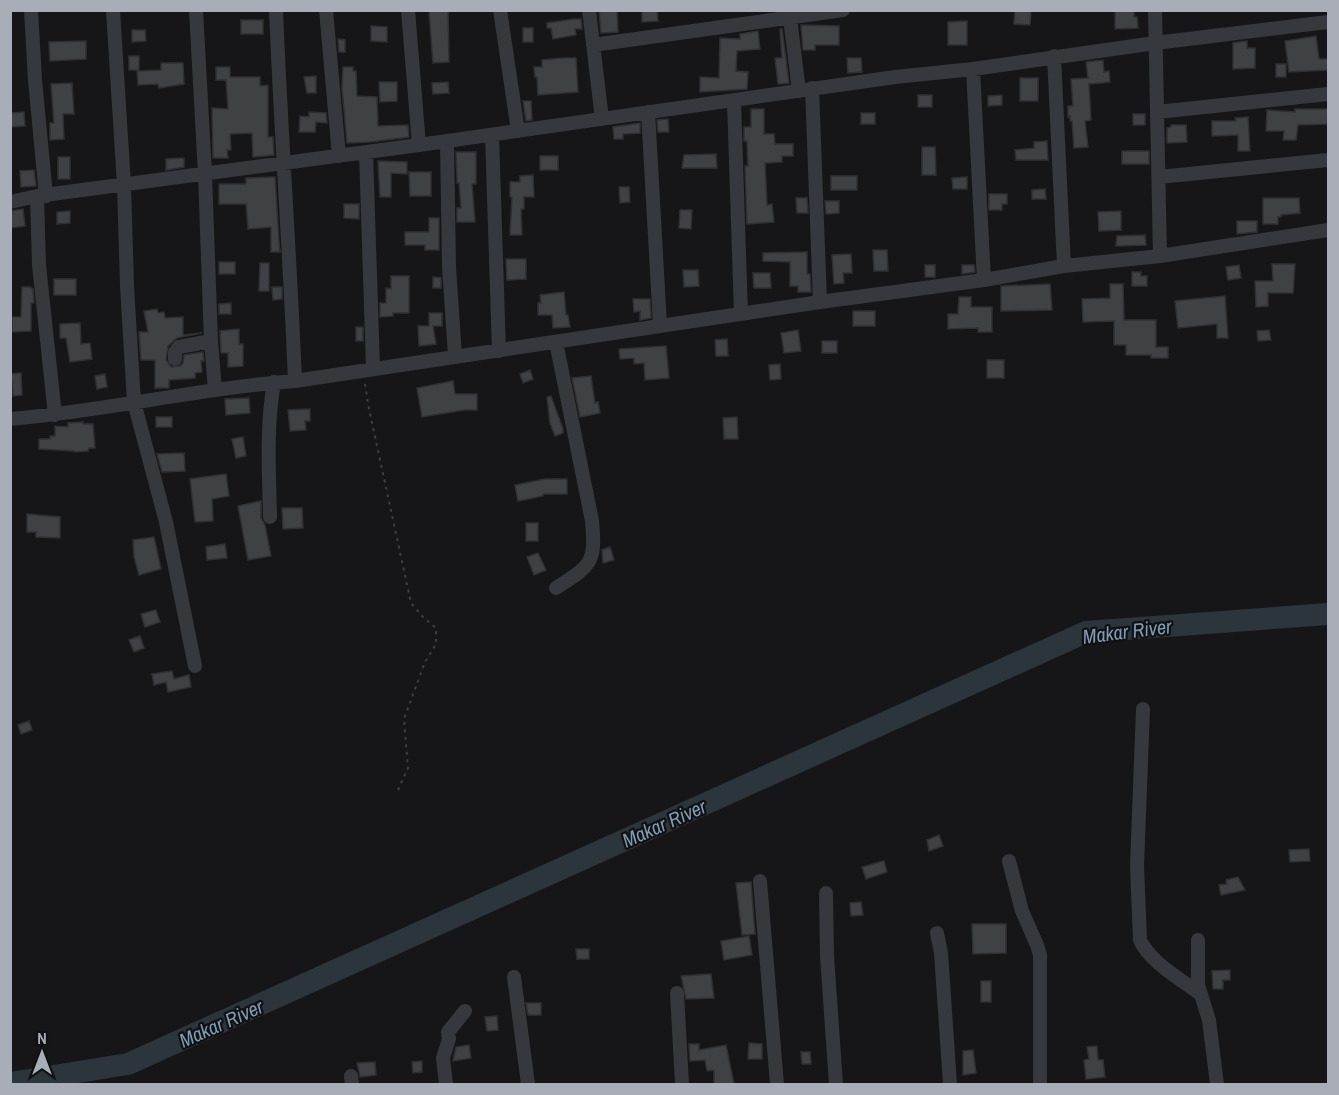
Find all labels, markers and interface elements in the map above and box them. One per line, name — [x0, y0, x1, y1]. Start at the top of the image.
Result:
water label: Makar River — [1081, 612, 1173, 650]
water label: Makar River — [618, 792, 711, 853]
water label: Makar River — [175, 992, 268, 1053]
north arrow — [12, 1023, 72, 1083]
text: N — [37, 1027, 47, 1049]

